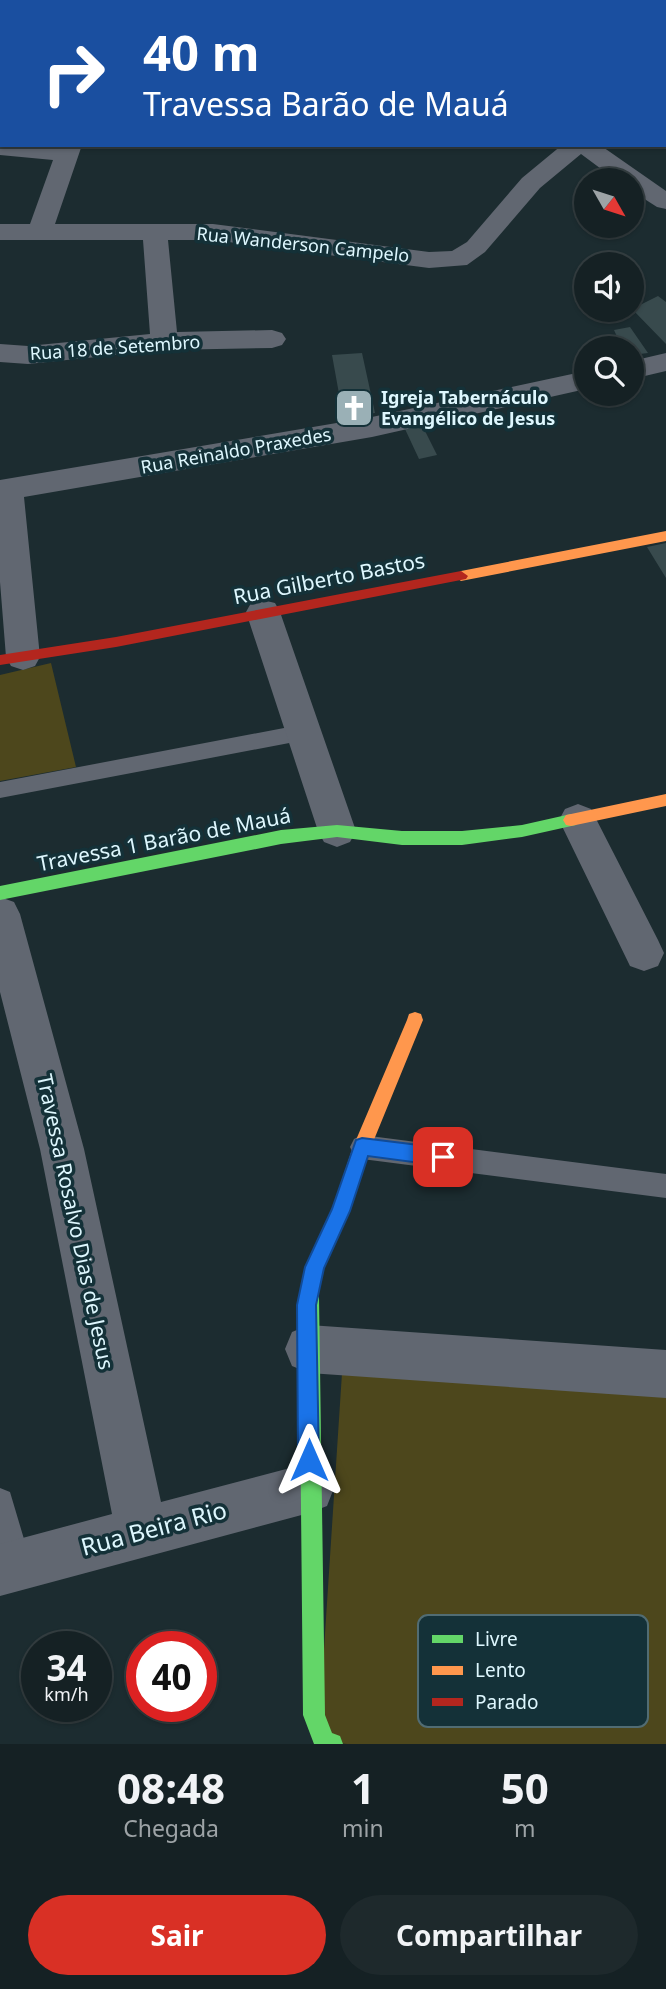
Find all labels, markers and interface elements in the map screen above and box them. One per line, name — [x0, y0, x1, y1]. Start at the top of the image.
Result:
text: 40 m — [143, 19, 260, 85]
icon: right — [28, 28, 119, 119]
text: Travessa Barão de Mauá — [143, 82, 509, 125]
north arrow — [574, 168, 644, 238]
map controls — [574, 168, 644, 406]
street label: Rua Wanderson Campelo — [196, 221, 411, 267]
button: sound — [574, 252, 644, 322]
street label: Rua 18 de Setembro — [29, 329, 201, 365]
button: search — [574, 336, 644, 406]
place label: Igreja Tabernáculo Evangélico de Jesus — [381, 385, 555, 430]
church icon: Igreja Tabernáculo Evangélico de Jesus — [333, 387, 375, 429]
street label: Rua Reinaldo Praxedes — [139, 421, 333, 479]
street label: Rua Gilberto Bastos — [231, 546, 427, 610]
street label: Travessa 1 Barão de Mauá — [35, 801, 293, 877]
street label: Travessa Rosalvo Dias de Jesus — [31, 1072, 121, 1372]
pin — [413, 1127, 473, 1187]
icon: arrive — [424, 1138, 462, 1176]
position arrow — [272, 1423, 346, 1497]
street label: Rua Beira Rio — [77, 1492, 230, 1563]
legend — [418, 1615, 648, 1727]
text: Livre — [475, 1626, 518, 1652]
speed limit sign: 40 — [126, 1631, 217, 1722]
text: 34 — [46, 1644, 87, 1691]
text: Lento — [475, 1657, 526, 1683]
text: km/h — [44, 1682, 89, 1706]
text: Parado — [475, 1689, 538, 1715]
text: 08:48 — [117, 1759, 225, 1816]
text: 1 — [351, 1759, 375, 1816]
text: 50 — [501, 1759, 549, 1816]
text: Chegada — [123, 1812, 219, 1844]
text: min — [342, 1812, 384, 1844]
text: m — [514, 1812, 536, 1844]
button: Sair — [28, 1895, 326, 1975]
button: Compartilhar — [340, 1895, 638, 1975]

